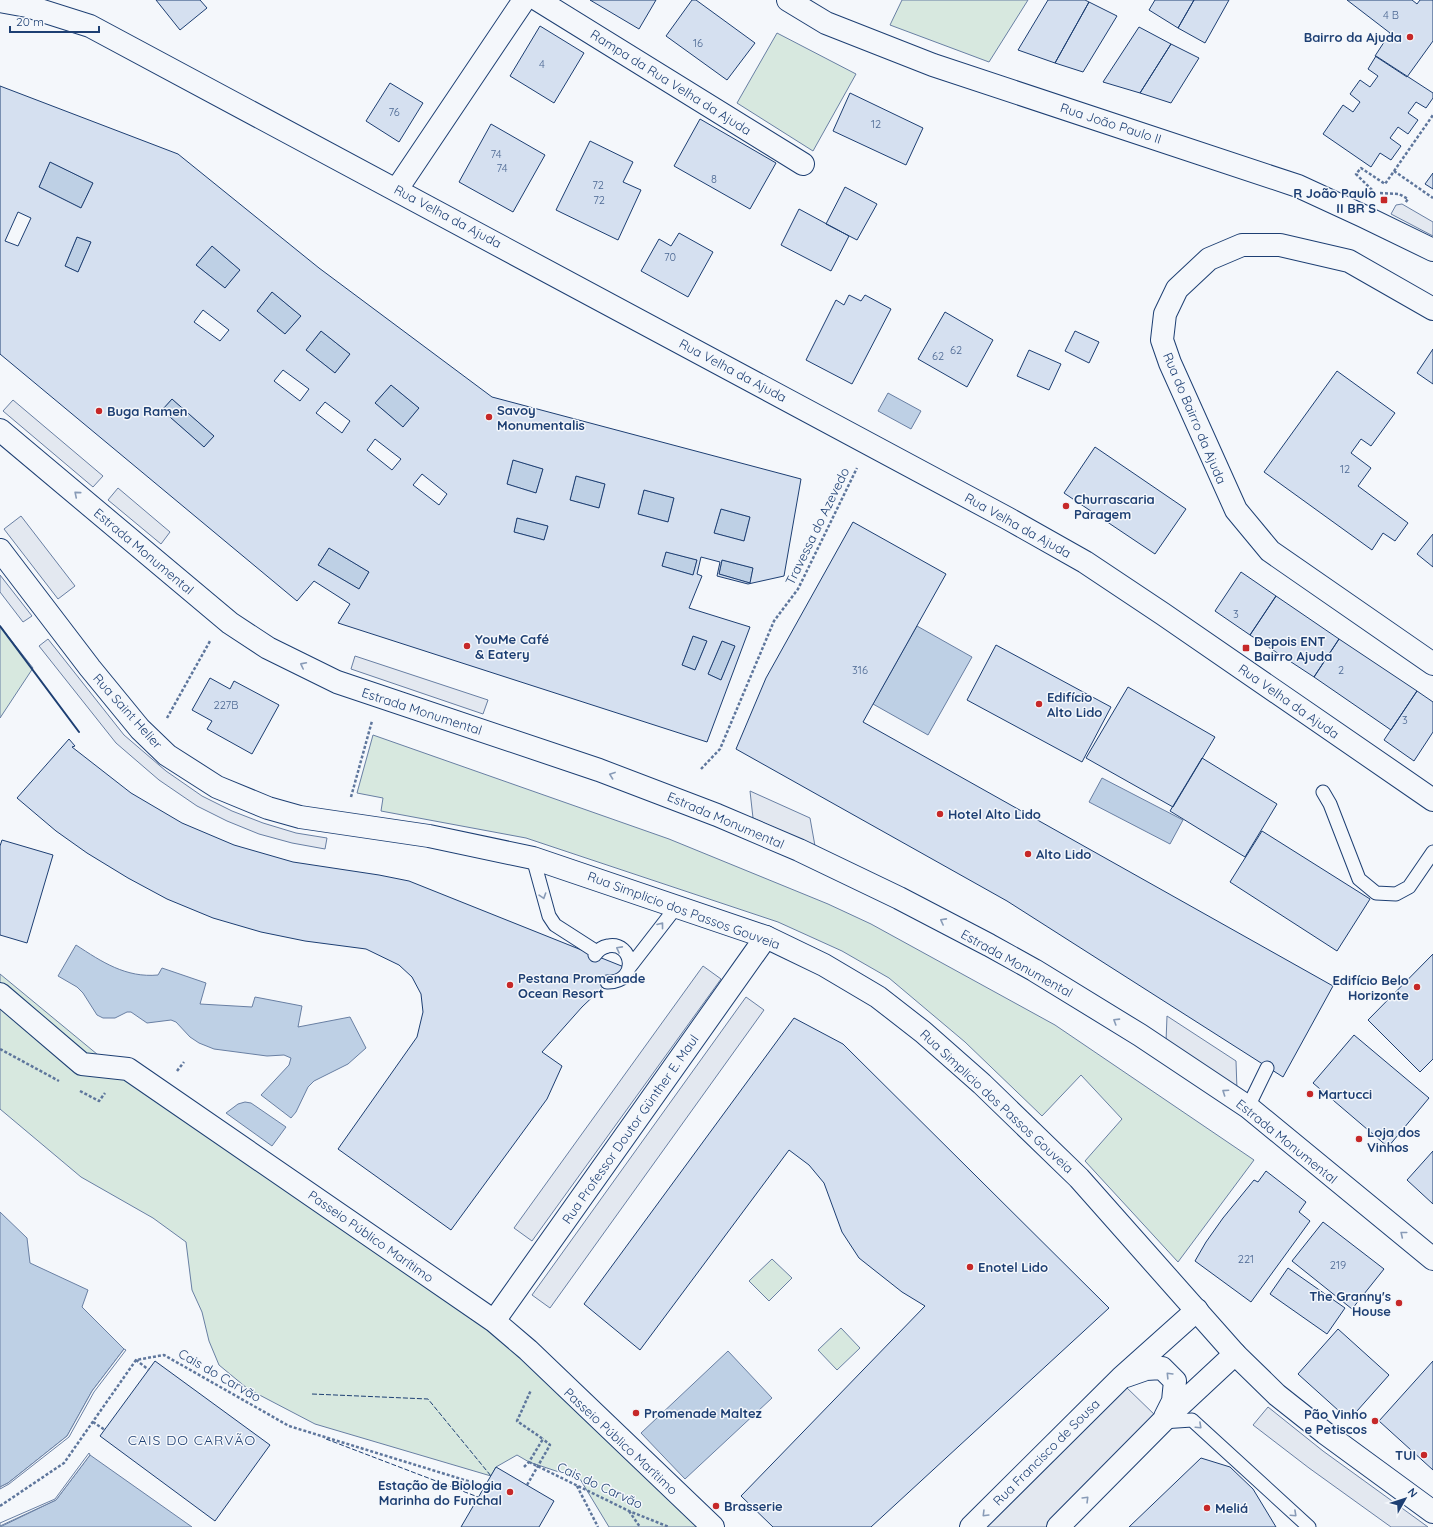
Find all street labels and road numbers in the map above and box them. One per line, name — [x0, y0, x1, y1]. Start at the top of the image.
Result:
street label: Rampa da Rua Velha da Ajuda — [588, 26, 754, 138]
street label: Rua João Paulo II — [1058, 99, 1164, 147]
street label: Rua Velha da Ajuda — [392, 181, 504, 251]
street label: Rua Velha da Ajuda — [677, 335, 789, 405]
street label: Rua do Bairro da Ajuda — [1160, 350, 1230, 486]
street label: Travessa do Azevedo — [782, 465, 852, 587]
street label: Rua Velha da Ajuda — [962, 489, 1074, 561]
street label: Estrada Monumental — [91, 505, 197, 597]
street label: Rua Velha da Ajuda — [1236, 660, 1342, 742]
street label: Rua Saint Helier — [90, 670, 166, 752]
street label: Estrada Monumental — [360, 684, 484, 738]
street label: Estrada Monumental — [665, 788, 787, 852]
street label: Rua Simplicio dos Passos Gouveia — [586, 868, 782, 952]
street label: Estrada Monumental — [958, 926, 1076, 1000]
street label: Rua Simplicio dos Passos Gouveia — [917, 1026, 1077, 1176]
street label: Rua Professor Doutor Günther E. Maul — [558, 1031, 702, 1227]
street label: Estrada Monumental — [1233, 1095, 1341, 1187]
street label: Passeio Público Marítimo — [305, 1187, 437, 1285]
street label: Cais do Carvão — [176, 1345, 264, 1405]
street label: Passeio Público Marítimo — [561, 1384, 681, 1498]
street label: Rua Francisco de Sousa — [989, 1395, 1103, 1509]
street label: Cais do Carvão — [555, 1458, 646, 1512]

